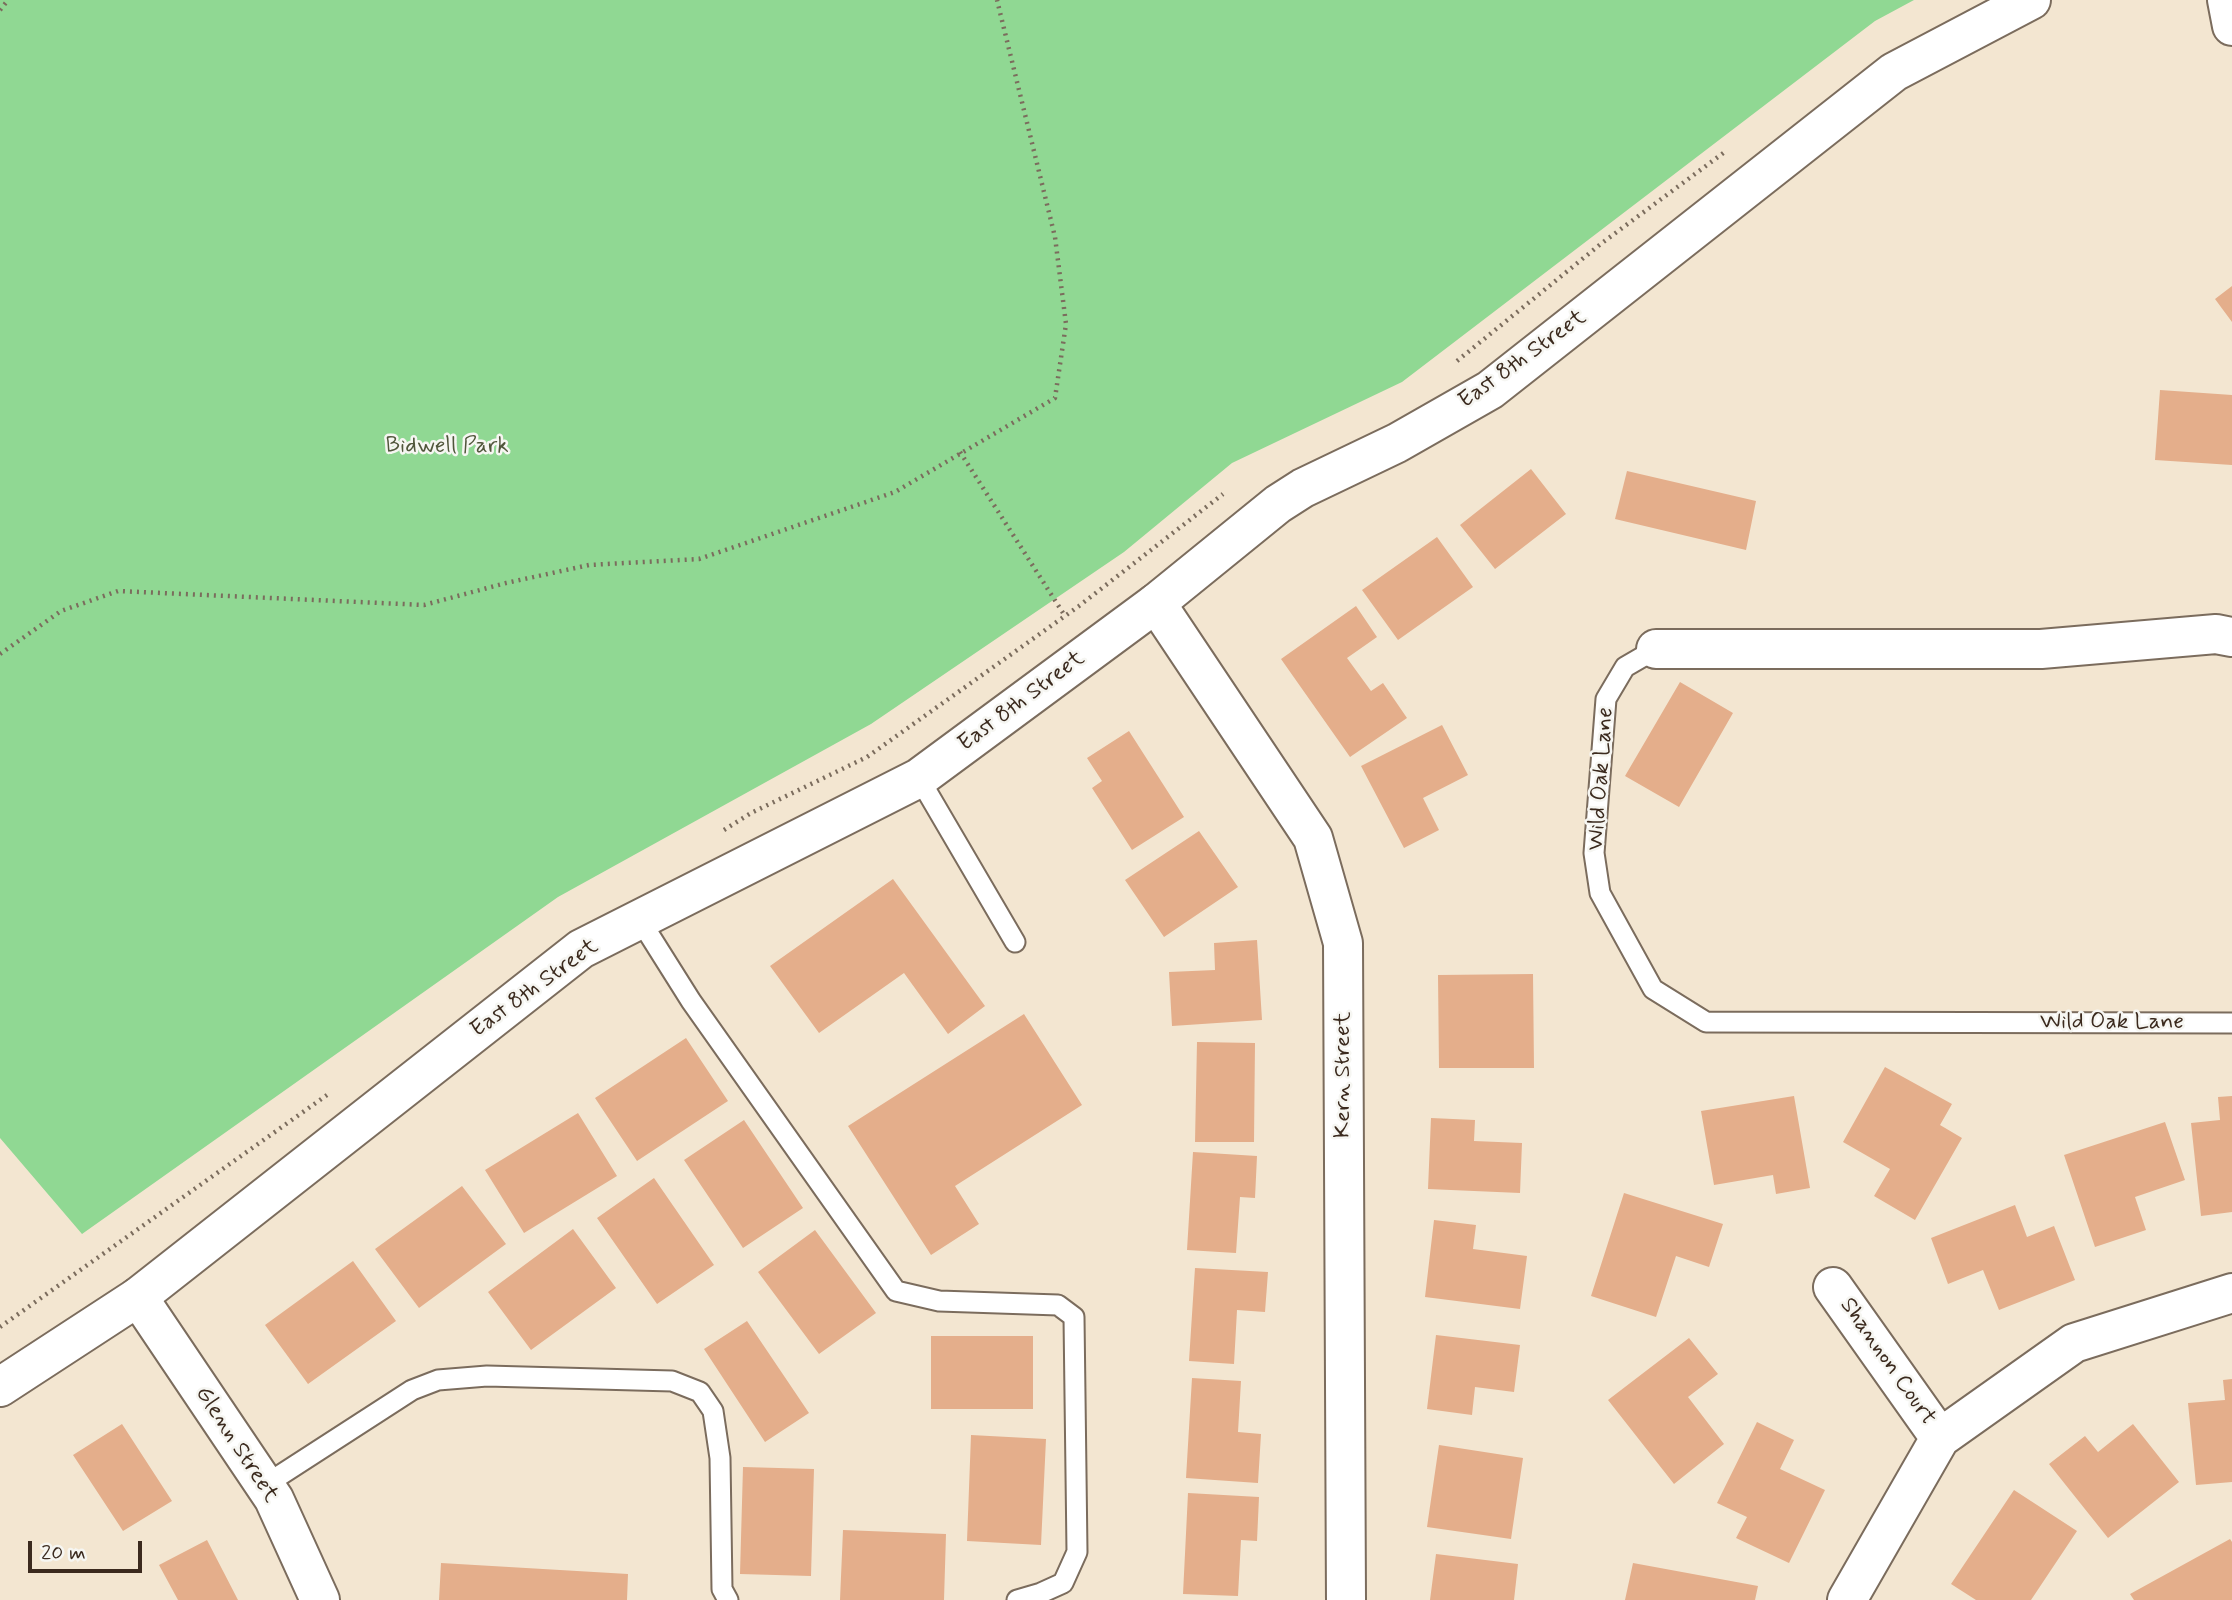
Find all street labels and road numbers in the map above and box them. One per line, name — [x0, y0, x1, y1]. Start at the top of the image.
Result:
street label: East 8th Street — [1454, 304, 1592, 416]
street label: East 8th Street — [953, 645, 1091, 759]
street label: Wild Oak Lane — [1583, 706, 1621, 852]
street label: East 8th Street — [466, 933, 604, 1045]
street label: Wild Oak Lane — [2040, 1009, 2184, 1037]
street label: Kern Street — [1330, 1012, 1358, 1138]
street label: Shannon Court — [1833, 1293, 1941, 1431]
street label: Glenn Street — [188, 1382, 284, 1508]

